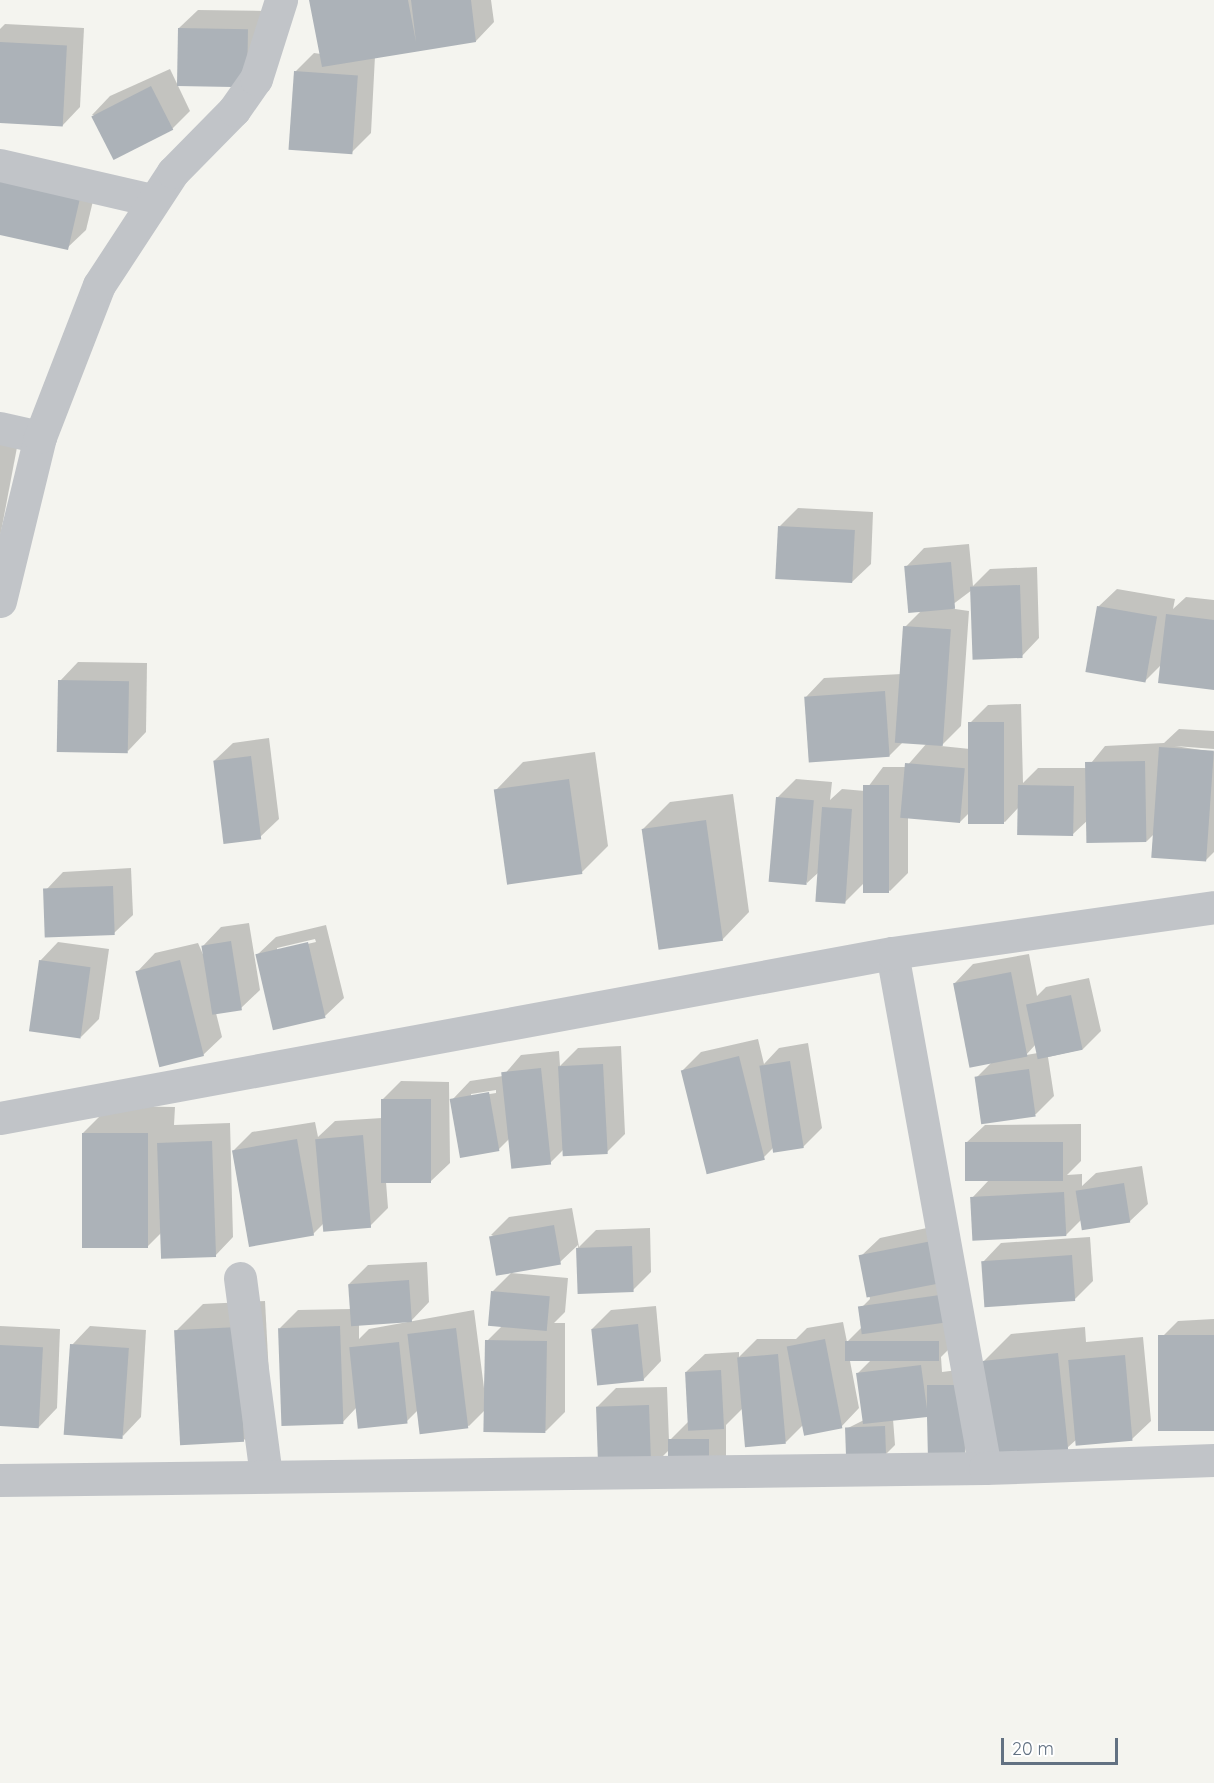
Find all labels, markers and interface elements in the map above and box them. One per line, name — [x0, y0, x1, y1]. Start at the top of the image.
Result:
scale bar — [1004, 1726, 1121, 1764]
text: 20 m — [1012, 1737, 1054, 1760]

